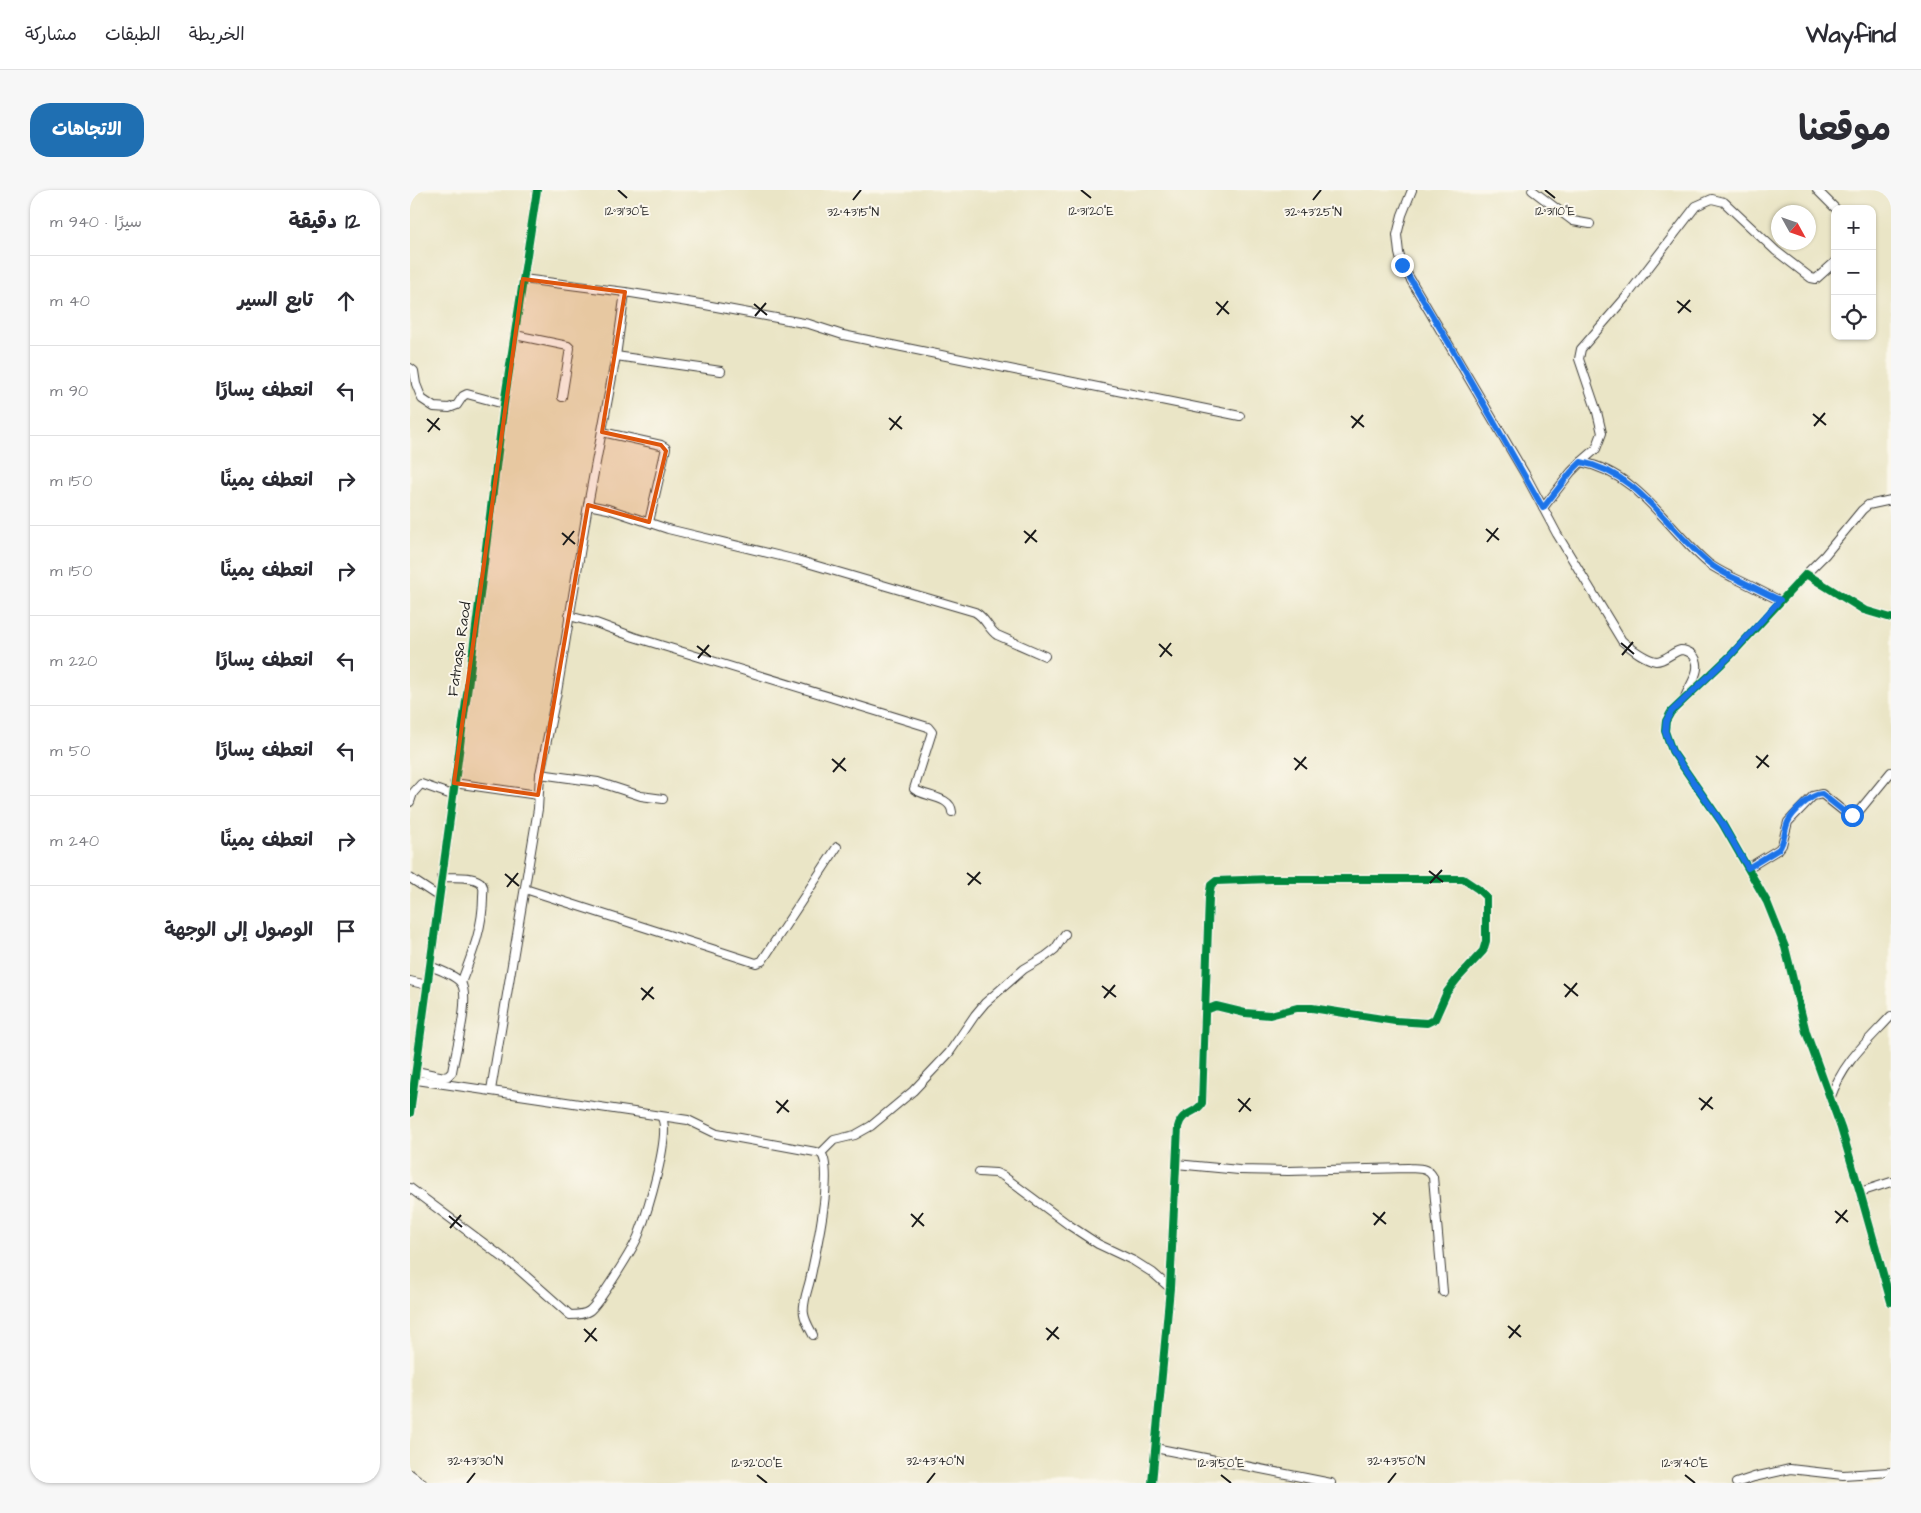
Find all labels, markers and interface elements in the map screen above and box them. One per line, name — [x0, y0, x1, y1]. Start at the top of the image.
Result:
text: Wayfind — [1806, 18, 1896, 52]
text: مشاركة — [25, 22, 77, 47]
text: الطبقات — [105, 22, 161, 47]
text: الخريطة — [189, 22, 245, 47]
button: الاتجاهات — [30, 103, 144, 157]
text: موقعنا — [1798, 105, 1891, 154]
text: 12°31'30"E — [605, 203, 649, 220]
text: 12°31'20"E — [1069, 203, 1114, 220]
text: 12°31'10"E — [1535, 203, 1575, 220]
text: 32°43'15"N — [827, 204, 880, 221]
text: 32°43'25"N — [1284, 204, 1342, 221]
north arrow — [1771, 205, 1816, 250]
map controls — [1831, 205, 1876, 340]
button: + — [1831, 205, 1876, 250]
text: 12 دقيقة — [288, 207, 360, 236]
text: سيرًا · 940 m — [50, 211, 142, 233]
button: − — [1831, 250, 1876, 295]
route end — [1391, 254, 1414, 277]
text: تابع السير — [238, 287, 313, 314]
icon: ahead — [332, 287, 360, 315]
text: 40 m — [50, 290, 90, 312]
button: locate — [1831, 295, 1876, 340]
text: انعطف يسارًا — [216, 377, 313, 404]
icon: left — [332, 377, 360, 405]
text: 90 m — [50, 380, 88, 402]
text: انعطف يمينًا — [221, 467, 313, 494]
icon: right — [332, 467, 360, 495]
text: 150 m — [50, 470, 92, 492]
text: انعطف يمينًا — [221, 557, 313, 584]
icon: right — [332, 557, 360, 585]
text: 150 m — [50, 560, 92, 582]
street label: Fatnaṣa Raod — [442, 600, 477, 697]
text: انعطف يسارًا — [216, 647, 313, 674]
icon: left — [332, 647, 360, 675]
text: 220 m — [50, 650, 97, 672]
text: انعطف يسارًا — [216, 737, 313, 764]
icon: left — [332, 737, 360, 765]
text: 50 m — [50, 740, 90, 762]
route start — [1841, 804, 1864, 827]
text: انعطف يمينًا — [221, 827, 313, 854]
icon: right — [332, 827, 360, 855]
text: 240 m — [50, 830, 99, 852]
text: الوصول إلى الوجهة — [164, 917, 313, 944]
icon: arrive — [332, 917, 360, 945]
text: 32°43'30"N — [447, 1453, 503, 1470]
text: 32°43'40"N — [906, 1453, 964, 1470]
text: 32°43'50"N — [1367, 1453, 1426, 1470]
text: 12°32'00"E — [731, 1455, 783, 1472]
text: 12°31'50"E — [1198, 1455, 1244, 1472]
text: 12°31'40"E — [1662, 1455, 1708, 1472]

